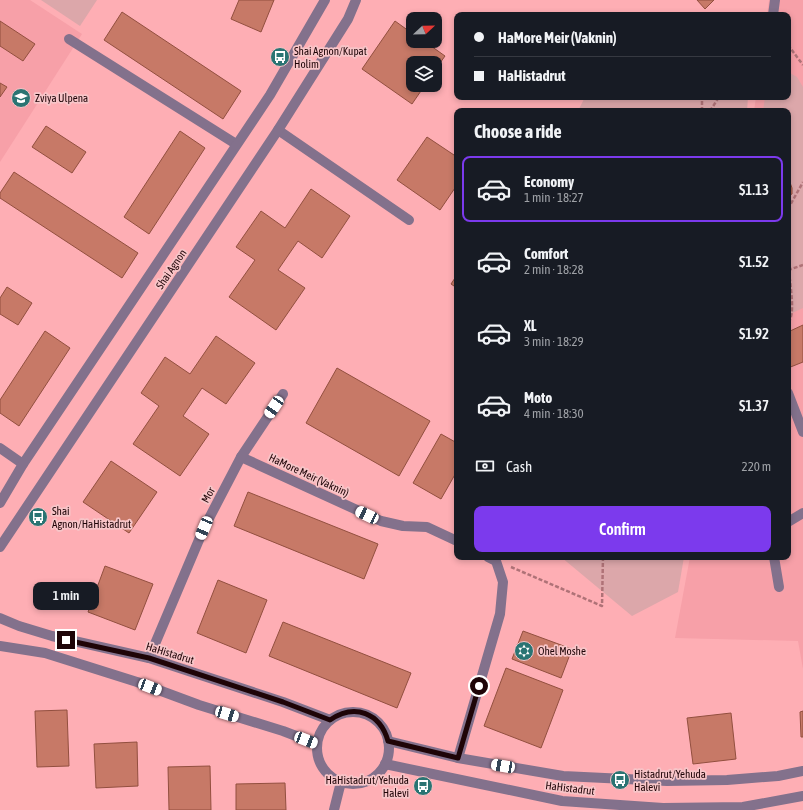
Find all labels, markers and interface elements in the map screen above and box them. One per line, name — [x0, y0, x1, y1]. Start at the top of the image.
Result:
north arrow — [406, 12, 442, 48]
map controls — [406, 12, 442, 92]
text: HaMore Meir (Vaknin) — [498, 29, 617, 46]
place label: Shai Agnon/Kupat Holim — [294, 45, 367, 70]
bus stop icon: Shai Agnon/Kupat Holim — [269, 46, 291, 68]
button: layers — [406, 56, 442, 92]
text: HaHistadrut — [498, 67, 566, 84]
school or university icon: Zviya Ulpena — [10, 87, 32, 109]
place label: Zviya Ulpena — [35, 92, 88, 104]
text: Choose a ride — [474, 121, 562, 142]
icon: car — [476, 171, 512, 207]
text: Economy — [524, 173, 574, 190]
text: $1.13 — [739, 181, 769, 198]
text: 1 min · 18:27 — [524, 190, 584, 205]
icon: car — [476, 243, 512, 279]
text: Comfort — [524, 245, 568, 262]
street label: Shai Agnon — [153, 247, 189, 291]
text: $1.52 — [739, 253, 769, 270]
text: 2 min · 18:28 — [524, 262, 584, 277]
icon: car — [476, 315, 512, 351]
text: XL — [524, 317, 537, 334]
text: $1.92 — [739, 325, 769, 342]
text: 3 min · 18:29 — [524, 334, 584, 349]
icon: car — [476, 387, 512, 423]
text: Moto — [524, 389, 552, 406]
car — [262, 394, 286, 420]
text: $1.37 — [739, 397, 769, 414]
text: 4 min · 18:30 — [524, 406, 584, 421]
street label: HaMore Meir (Vaknin) — [267, 451, 351, 499]
icon: cash — [474, 455, 496, 477]
text: Cash — [506, 458, 532, 475]
text: 220 m — [742, 459, 771, 474]
street label: Mor — [199, 485, 217, 505]
car — [354, 504, 380, 526]
place label: Shai Agnon/HaHistadrut — [52, 505, 131, 530]
bus stop icon: Shai Agnon/HaHistadrut — [27, 506, 49, 528]
button: Confirm — [474, 506, 771, 552]
car — [194, 515, 214, 541]
callout: 1 min — [33, 582, 99, 610]
text: 1 min — [53, 588, 79, 603]
route end — [57, 631, 75, 649]
street label: HaHistadrut — [145, 640, 195, 666]
synagogue icon: Ohel Moshe — [513, 640, 535, 662]
place label: Ohel Moshe — [538, 645, 586, 657]
car — [137, 677, 163, 697]
route start — [470, 677, 488, 695]
car — [214, 705, 240, 723]
car — [293, 730, 319, 750]
car — [490, 758, 516, 774]
place label: Histadrut/Yehuda Halevi — [634, 768, 706, 793]
bus stop icon: Histadrut/Yehuda Halevi — [609, 769, 631, 791]
place label: HaHistadrut/Yehuda Halevi — [326, 774, 409, 799]
bus stop icon: HaHistadrut/Yehuda Halevi — [412, 775, 434, 797]
street label: HaHistadrut — [545, 779, 595, 797]

